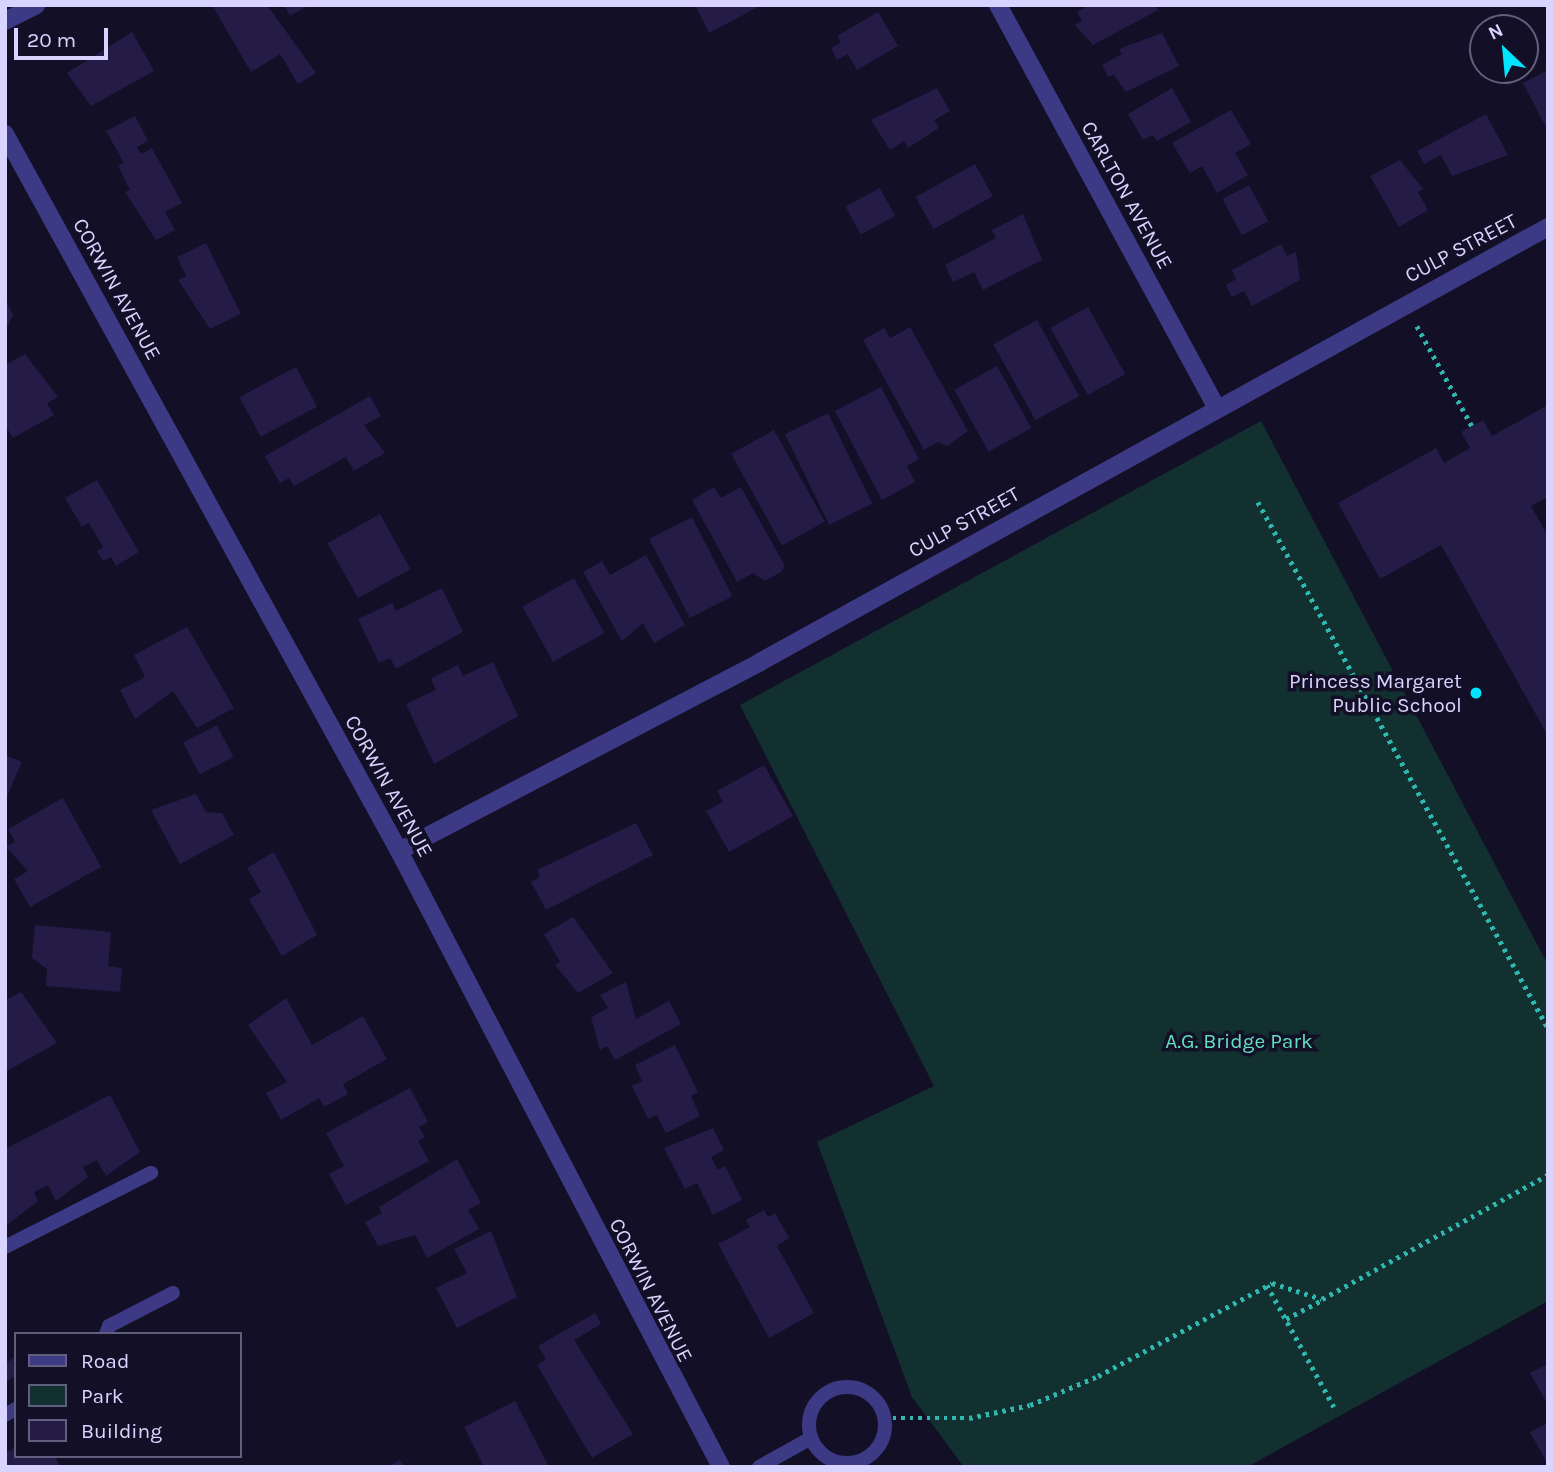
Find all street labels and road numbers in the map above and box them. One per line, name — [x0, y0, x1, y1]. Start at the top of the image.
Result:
street label: CARLTON AVENUE — [1076, 117, 1178, 273]
street label: CULP STREET — [1401, 208, 1521, 288]
street label: CORWIN AVENUE — [68, 214, 166, 364]
street label: CULP STREET — [904, 481, 1024, 563]
street label: CORWIN AVENUE — [340, 711, 438, 861]
street label: CORWIN AVENUE — [604, 1214, 698, 1366]

